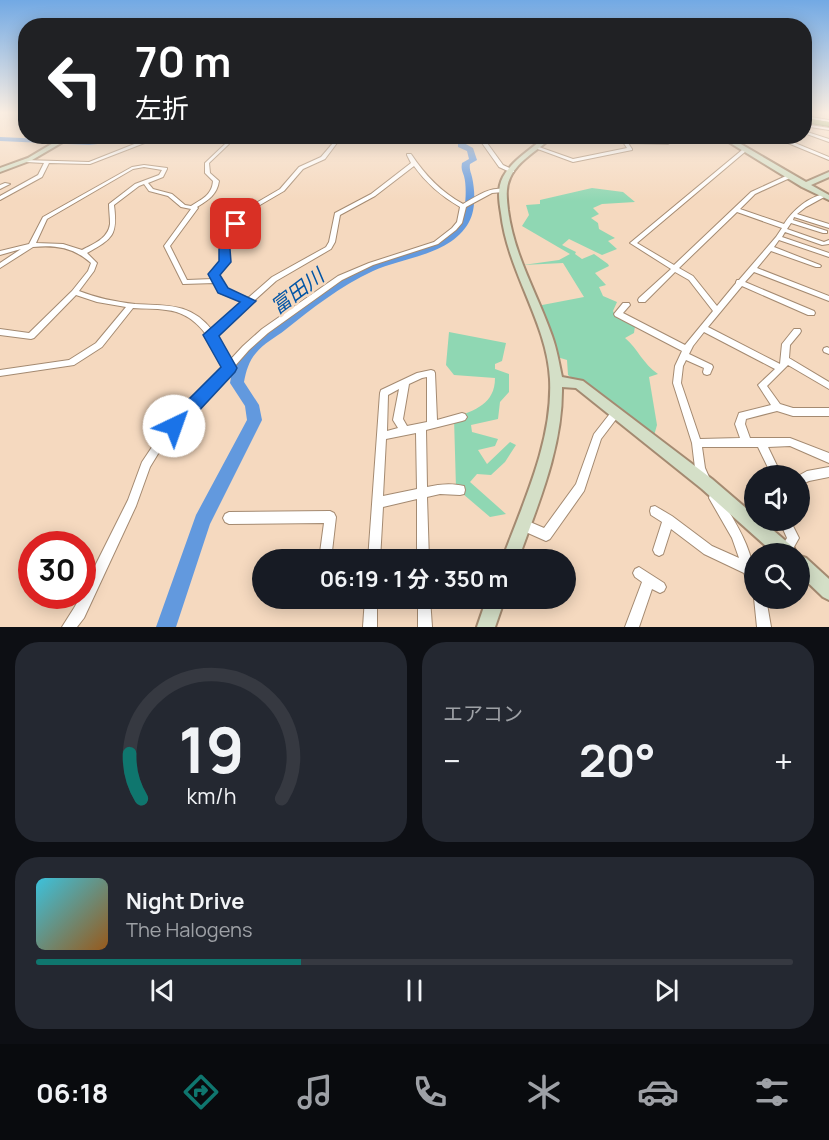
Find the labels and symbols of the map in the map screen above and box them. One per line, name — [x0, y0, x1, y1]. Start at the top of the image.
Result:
pin — [210, 198, 261, 249]
water label: 富田川 — [265, 261, 331, 320]
position arrow — [142, 394, 206, 458]
speed limit sign: 30 — [18, 531, 96, 609]

